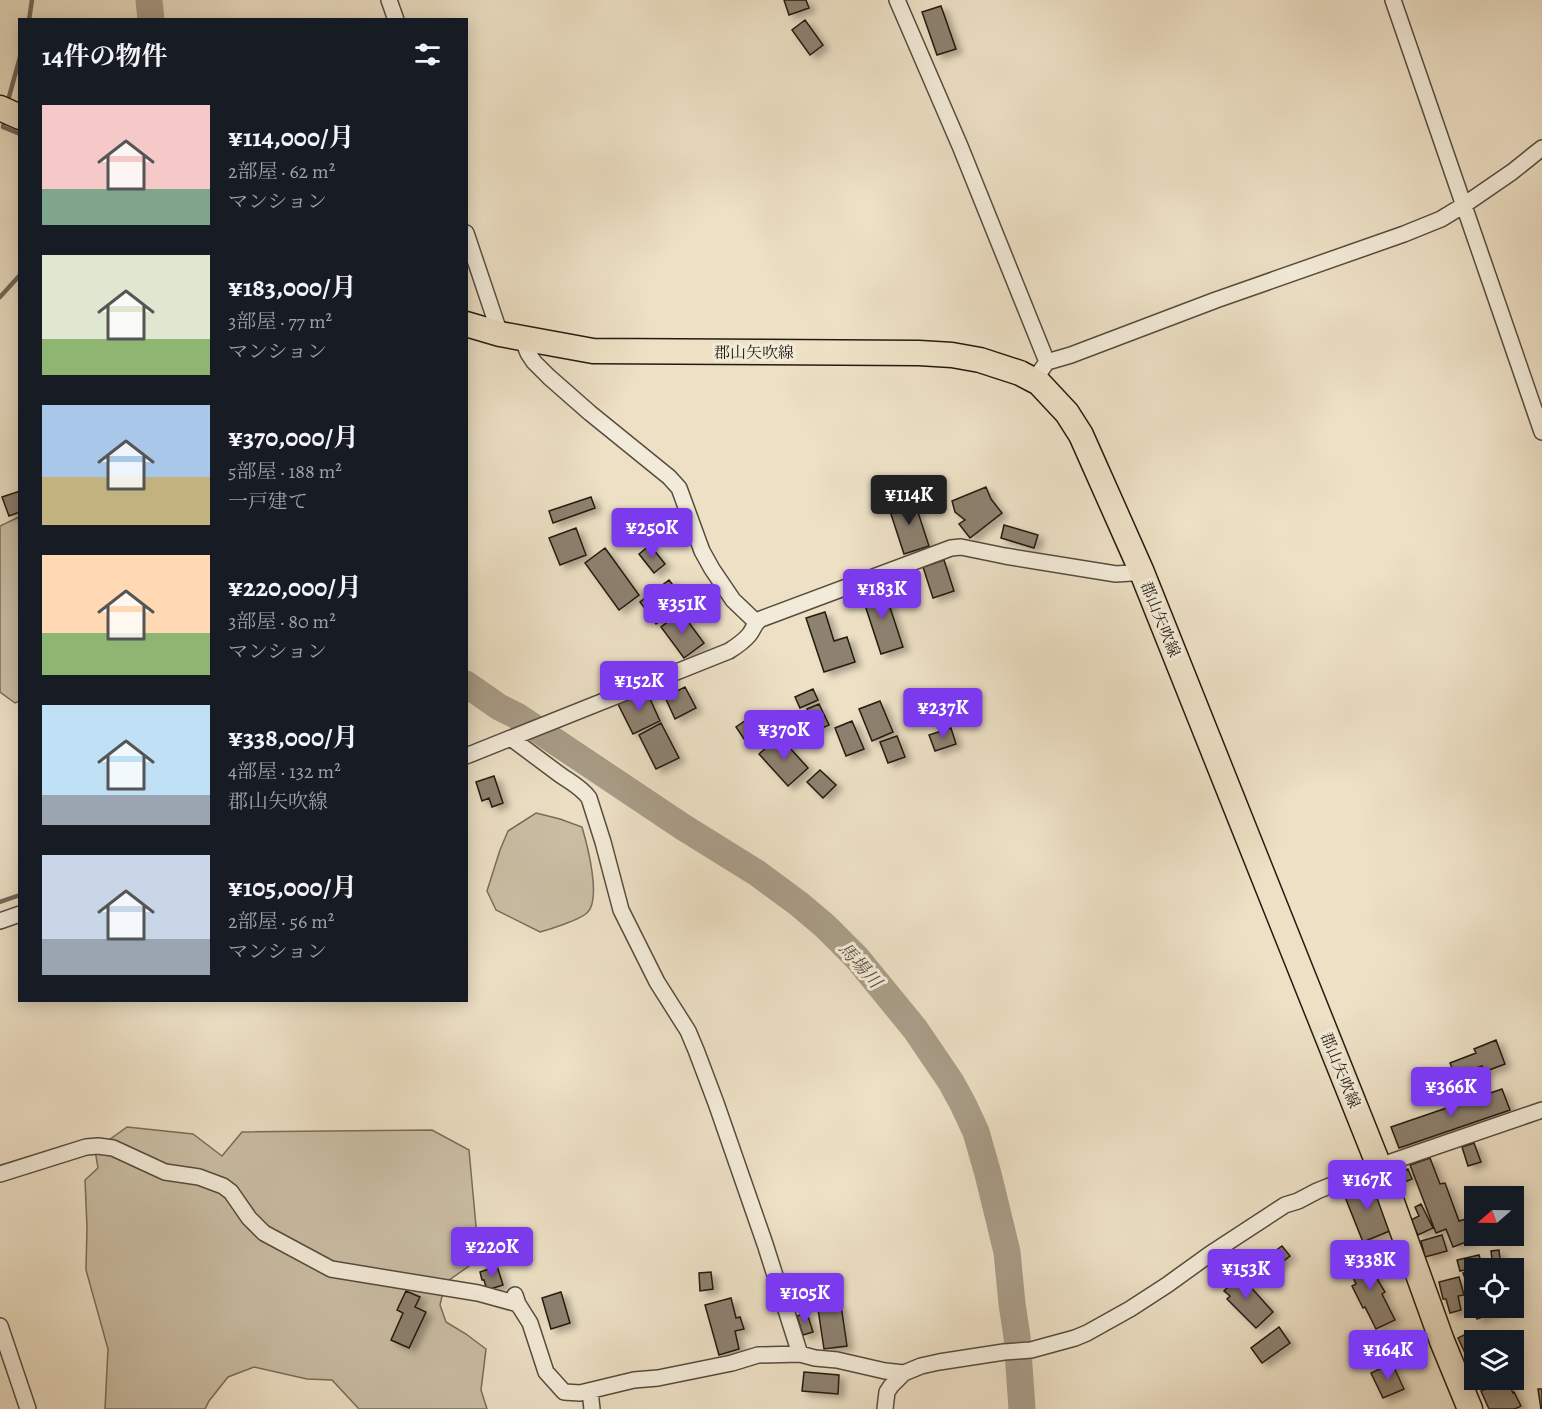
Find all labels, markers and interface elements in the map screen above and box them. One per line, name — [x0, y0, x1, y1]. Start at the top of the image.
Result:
icon: filters — [411, 38, 444, 71]
text: 14件の物件 — [42, 39, 168, 74]
text: ¥114,000/月 — [228, 120, 355, 155]
icon: home — [90, 129, 162, 201]
text: 2部屋 · 62 m² — [228, 158, 335, 185]
text: マンション — [228, 188, 327, 215]
text: ¥183,000/月 — [228, 270, 357, 305]
icon: home — [90, 279, 162, 351]
text: 3部屋 · 77 m² — [228, 308, 332, 335]
text: マンション — [228, 338, 327, 365]
street label: 郡山矢吹線 — [714, 342, 794, 364]
text: ¥370,000/月 — [228, 420, 359, 455]
icon: home — [90, 429, 162, 501]
text: 5部屋 · 188 m² — [228, 458, 342, 485]
pin: ¥114K — [867, 475, 951, 526]
text: ¥114K — [885, 481, 933, 508]
text: 一戸建て — [228, 488, 308, 515]
pin: ¥250K — [610, 508, 694, 559]
text: ¥250K — [626, 514, 678, 541]
pin: ¥183K — [840, 569, 924, 620]
text: ¥220,000/月 — [228, 570, 362, 605]
text: ¥183K — [857, 575, 907, 602]
street label: 郡山矢吹線 — [1135, 578, 1185, 661]
icon: home — [90, 579, 162, 651]
pin: ¥351K — [640, 584, 724, 635]
text: ¥351K — [658, 590, 706, 617]
text: 3部屋 · 80 m² — [228, 608, 336, 635]
text: マンション — [228, 638, 327, 665]
pin: ¥152K — [597, 661, 681, 712]
text: ¥152K — [614, 667, 664, 694]
pin: ¥237K — [901, 688, 985, 739]
text: ¥237K — [917, 694, 969, 721]
pin: ¥370K — [742, 710, 826, 761]
text: ¥370K — [758, 716, 810, 743]
text: ¥338,000/月 — [228, 720, 359, 755]
icon: home — [90, 729, 162, 801]
text: 4部屋 · 132 m² — [228, 758, 341, 785]
text: 郡山矢吹線 — [228, 788, 328, 815]
text: ¥105,000/月 — [228, 870, 357, 905]
icon: home — [90, 879, 162, 951]
text: 2部屋 · 56 m² — [228, 908, 334, 935]
water label: 馬場川 — [833, 937, 888, 995]
text: マンション — [228, 938, 327, 965]
street label: 郡山矢吹線 — [1315, 1029, 1365, 1112]
pin: ¥366K — [1409, 1067, 1493, 1118]
text: ¥366K — [1425, 1073, 1477, 1100]
pin: ¥167K — [1325, 1160, 1409, 1211]
text: ¥167K — [1342, 1166, 1392, 1193]
north arrow — [1464, 1186, 1524, 1246]
map controls — [1464, 1186, 1524, 1390]
pin: ¥220K — [450, 1227, 534, 1278]
text: ¥220K — [465, 1233, 519, 1260]
pin: ¥338K — [1328, 1240, 1412, 1291]
text: ¥338K — [1344, 1246, 1396, 1273]
pin: ¥153K — [1204, 1249, 1288, 1300]
text: ¥153K — [1222, 1255, 1270, 1282]
button: locate — [1464, 1258, 1524, 1318]
pin: ¥105K — [763, 1273, 847, 1324]
text: ¥105K — [780, 1279, 830, 1306]
pin: ¥164K — [1346, 1330, 1430, 1381]
button: layers — [1464, 1330, 1524, 1390]
text: ¥164K — [1363, 1336, 1413, 1363]

